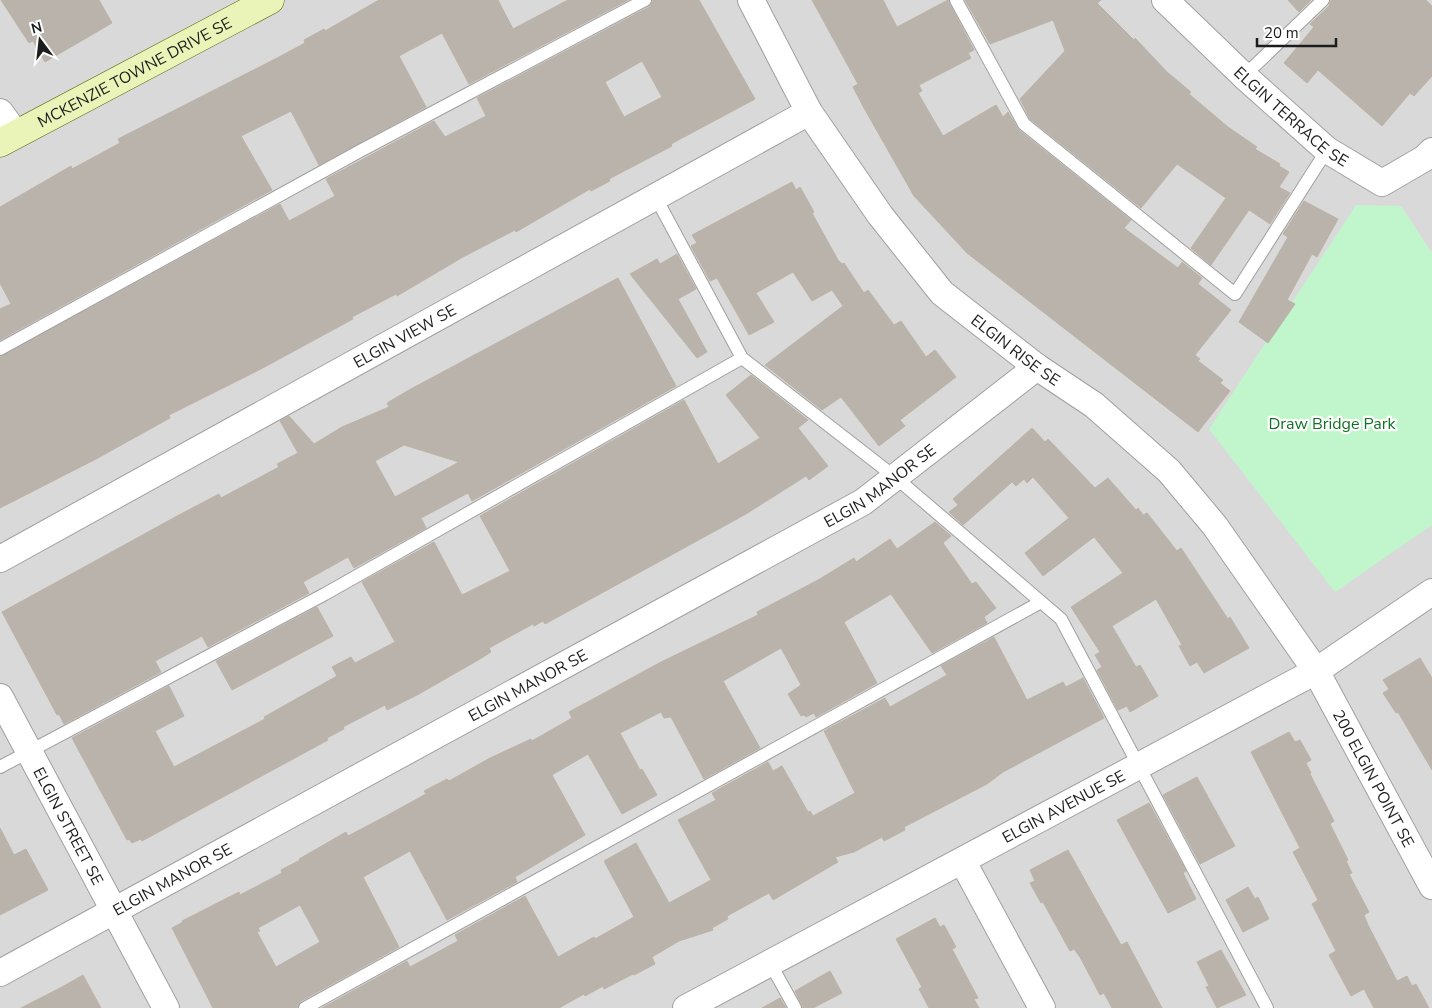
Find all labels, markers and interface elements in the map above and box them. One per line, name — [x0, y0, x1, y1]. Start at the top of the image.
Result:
street label: MCKENZIE TOWNE DRIVE SE — [35, 13, 235, 131]
north arrow — [15, 15, 65, 65]
scale bar — [1257, 15, 1336, 47]
text: 20 m — [1264, 23, 1299, 43]
street label: ELGIN TERRACE SE — [1229, 62, 1352, 172]
street label: ELGIN VIEW SE — [349, 299, 460, 374]
street label: ELGIN RISE SE — [966, 310, 1064, 391]
park label: Draw Bridge Park — [1268, 413, 1397, 435]
street label: ELGIN MANOR SE — [820, 439, 941, 533]
street label: ELGIN MANOR SE — [465, 645, 592, 727]
street label: 200 ELGIN POINT SE — [1327, 706, 1419, 851]
street label: ELGIN STREET SE — [27, 764, 108, 889]
street label: ELGIN AVENUE SE — [999, 765, 1129, 849]
street label: ELGIN MANOR SE — [109, 839, 236, 921]

